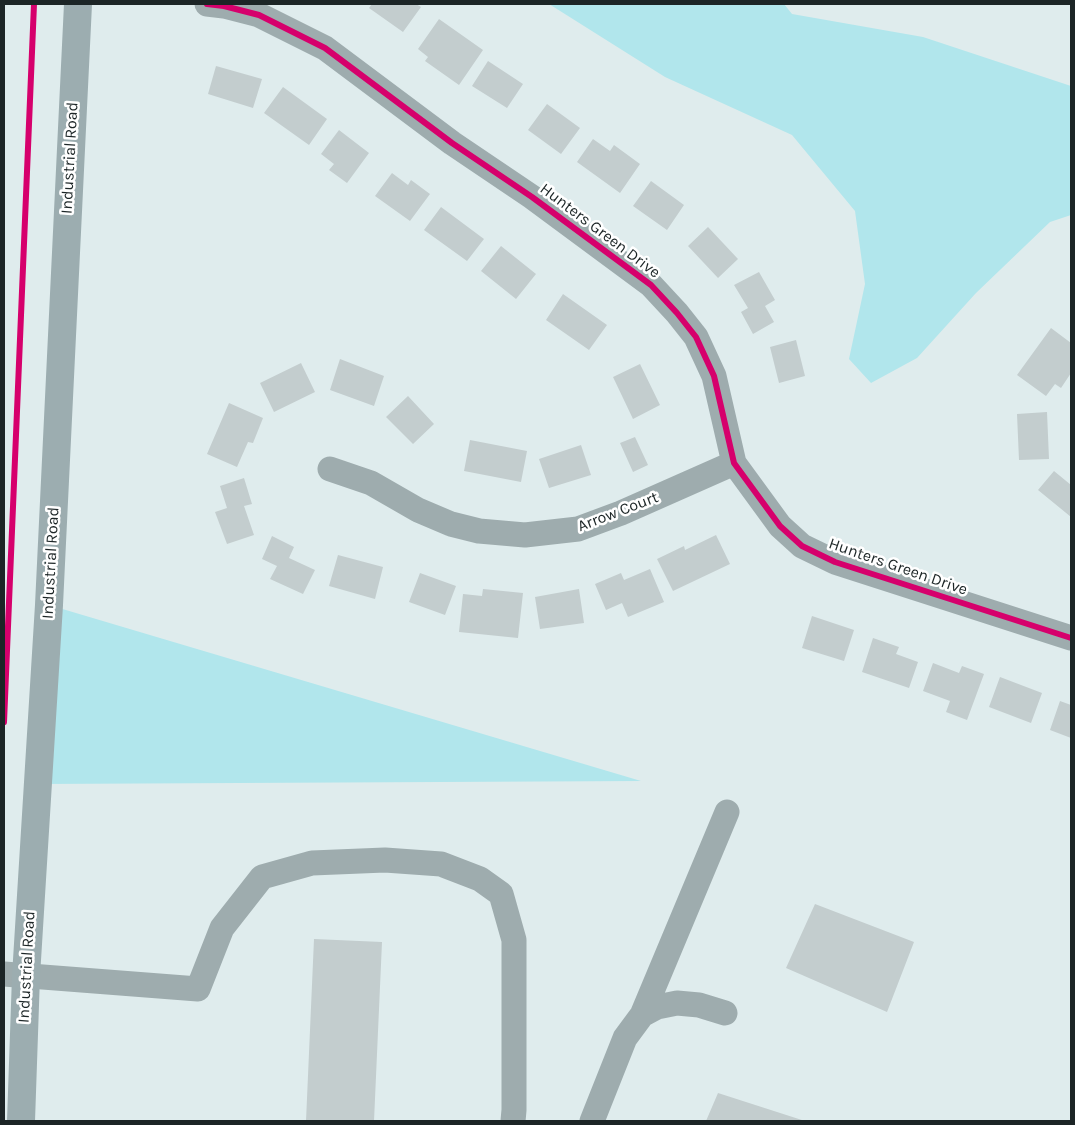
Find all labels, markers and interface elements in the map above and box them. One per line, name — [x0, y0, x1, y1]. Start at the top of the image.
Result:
street label: Industrial Road — [57, 101, 83, 215]
street label: Hunters Green Drive — [536, 180, 664, 282]
street label: Arrow Court — [575, 488, 661, 536]
street label: Industrial Road — [38, 506, 64, 620]
street label: Hunters Green Drive — [826, 534, 970, 600]
street label: Industrial Road — [14, 910, 40, 1024]

